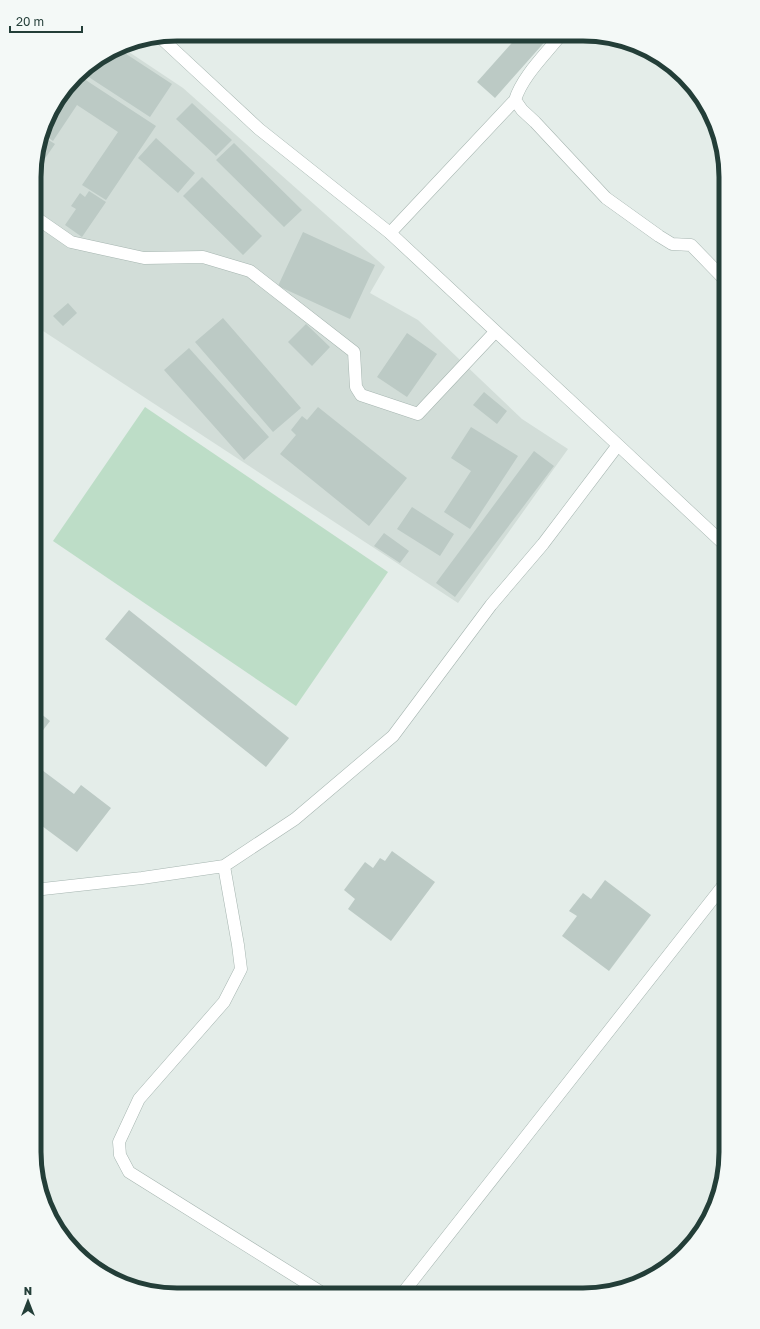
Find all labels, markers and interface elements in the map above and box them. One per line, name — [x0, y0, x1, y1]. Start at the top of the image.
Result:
scale bar — [10, 8, 82, 34]
text: 20 m — [16, 14, 44, 29]
north arrow — [8, 1281, 48, 1321]
text: N — [24, 1284, 32, 1297]

